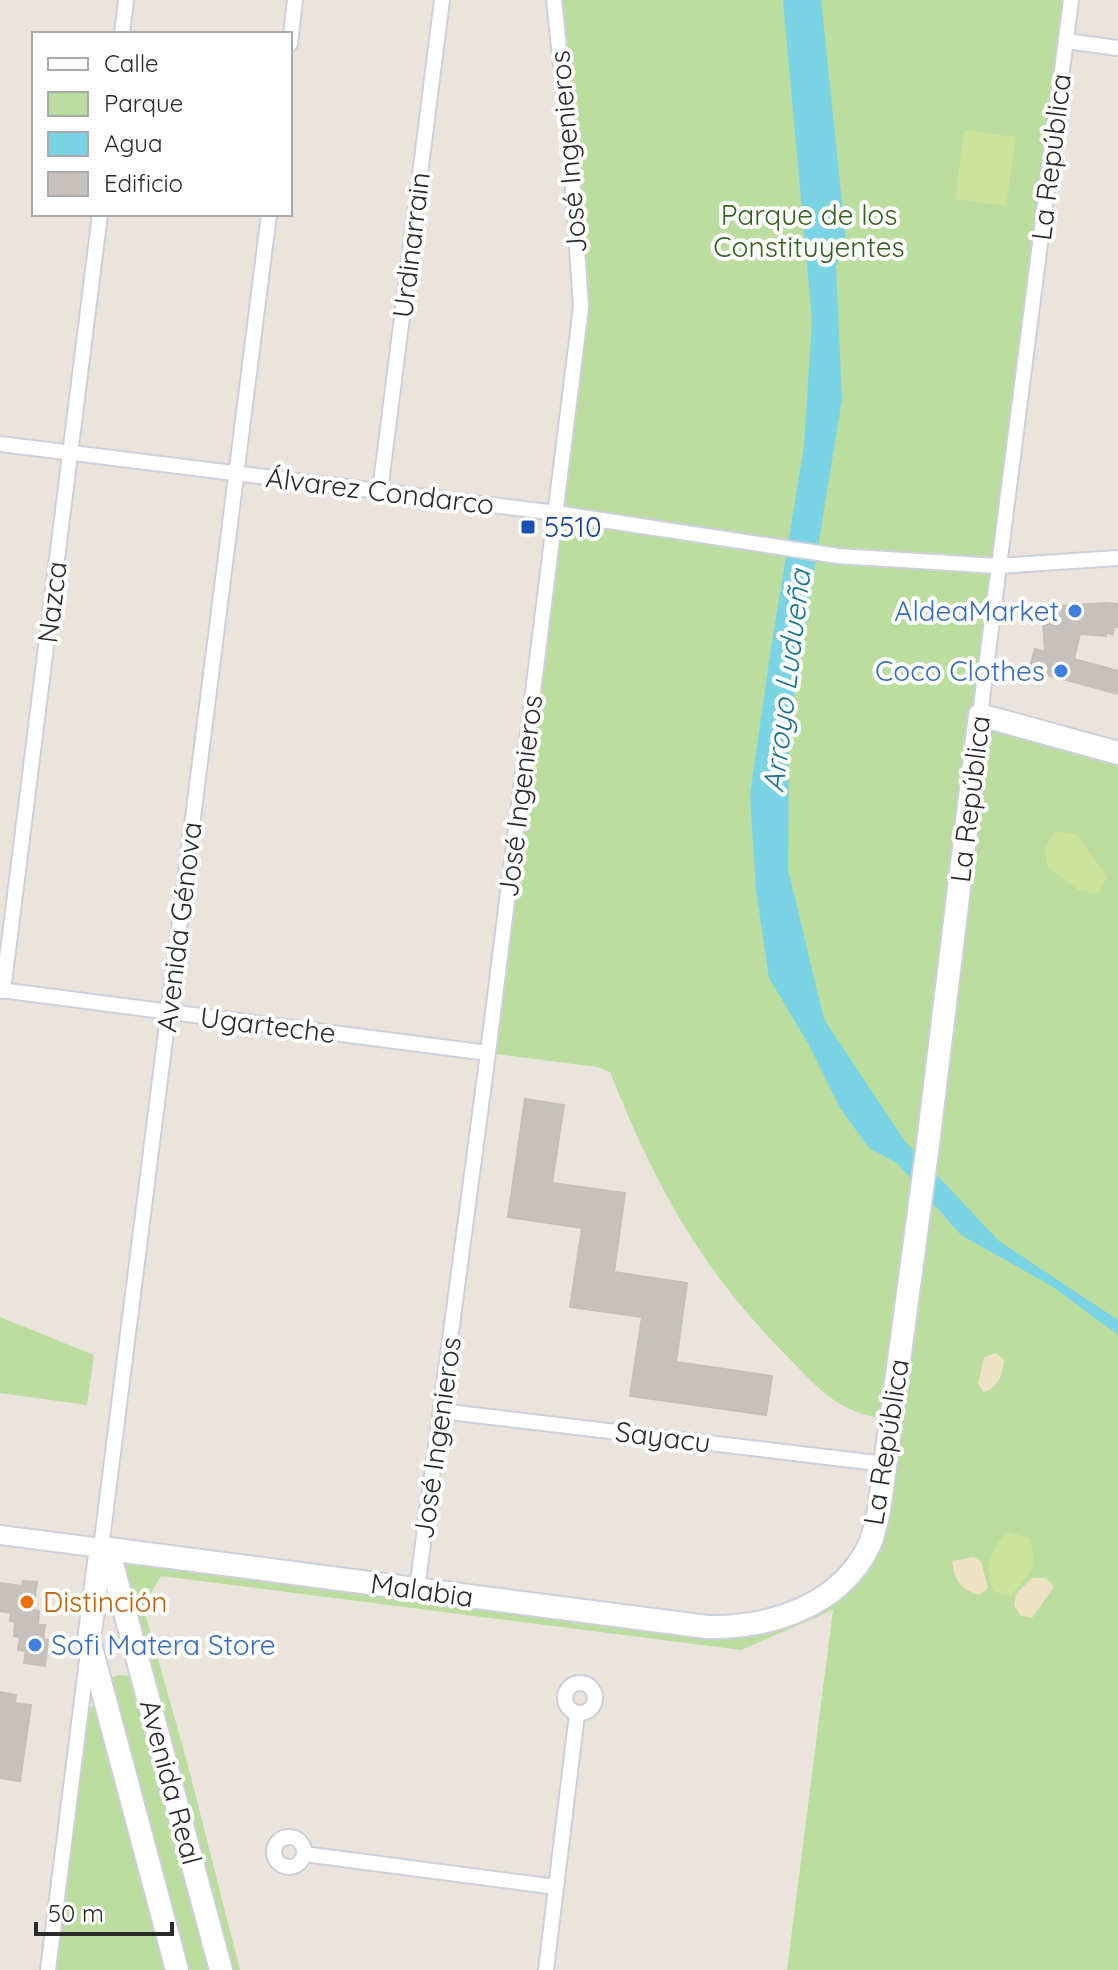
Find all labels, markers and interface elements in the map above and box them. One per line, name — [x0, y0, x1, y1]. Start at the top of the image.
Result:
legend — [32, 32, 292, 216]
text: Calle — [104, 48, 159, 78]
street label: José Ingenieros — [541, 49, 594, 255]
street label: La República — [1023, 72, 1078, 242]
text: Parque — [104, 88, 183, 118]
text: Agua — [104, 128, 163, 158]
text: Edificio — [104, 168, 183, 198]
street label: Urdinarrain — [384, 170, 437, 320]
park label: Parque de los Constituyentes — [713, 197, 905, 264]
street label: Álvarez Condarco — [264, 459, 496, 522]
place label: 5510 — [544, 509, 602, 544]
marker: 5510 — [519, 518, 537, 536]
street label: Nazca — [29, 559, 74, 645]
water label: Arroyo Ludueña — [753, 565, 819, 795]
place label: AldeaMarket — [894, 593, 1059, 628]
marker: AldeaMarket — [1066, 602, 1084, 620]
place label: Coco Clothes — [875, 653, 1045, 688]
marker: Coco Clothes — [1052, 662, 1070, 680]
street label: José Ingenieros — [490, 693, 549, 899]
street label: La República — [942, 714, 997, 884]
street label: Avenida Génova — [148, 820, 209, 1034]
street label: Ugarteche — [198, 999, 338, 1050]
street label: José Ingenieros — [405, 1335, 468, 1541]
street label: La República — [855, 1356, 916, 1527]
street label: Sayacu — [613, 1413, 713, 1460]
street label: Malabia — [368, 1565, 476, 1614]
place label: Distinción — [43, 1584, 168, 1619]
marker: Distinción — [18, 1593, 36, 1611]
place label: Sofi Matera Store — [51, 1627, 276, 1662]
marker: Sofi Matera Store — [26, 1636, 44, 1654]
street label: Avenida Real — [133, 1695, 210, 1868]
scale bar — [36, 1886, 172, 1936]
text: 50 m — [48, 1898, 104, 1928]

